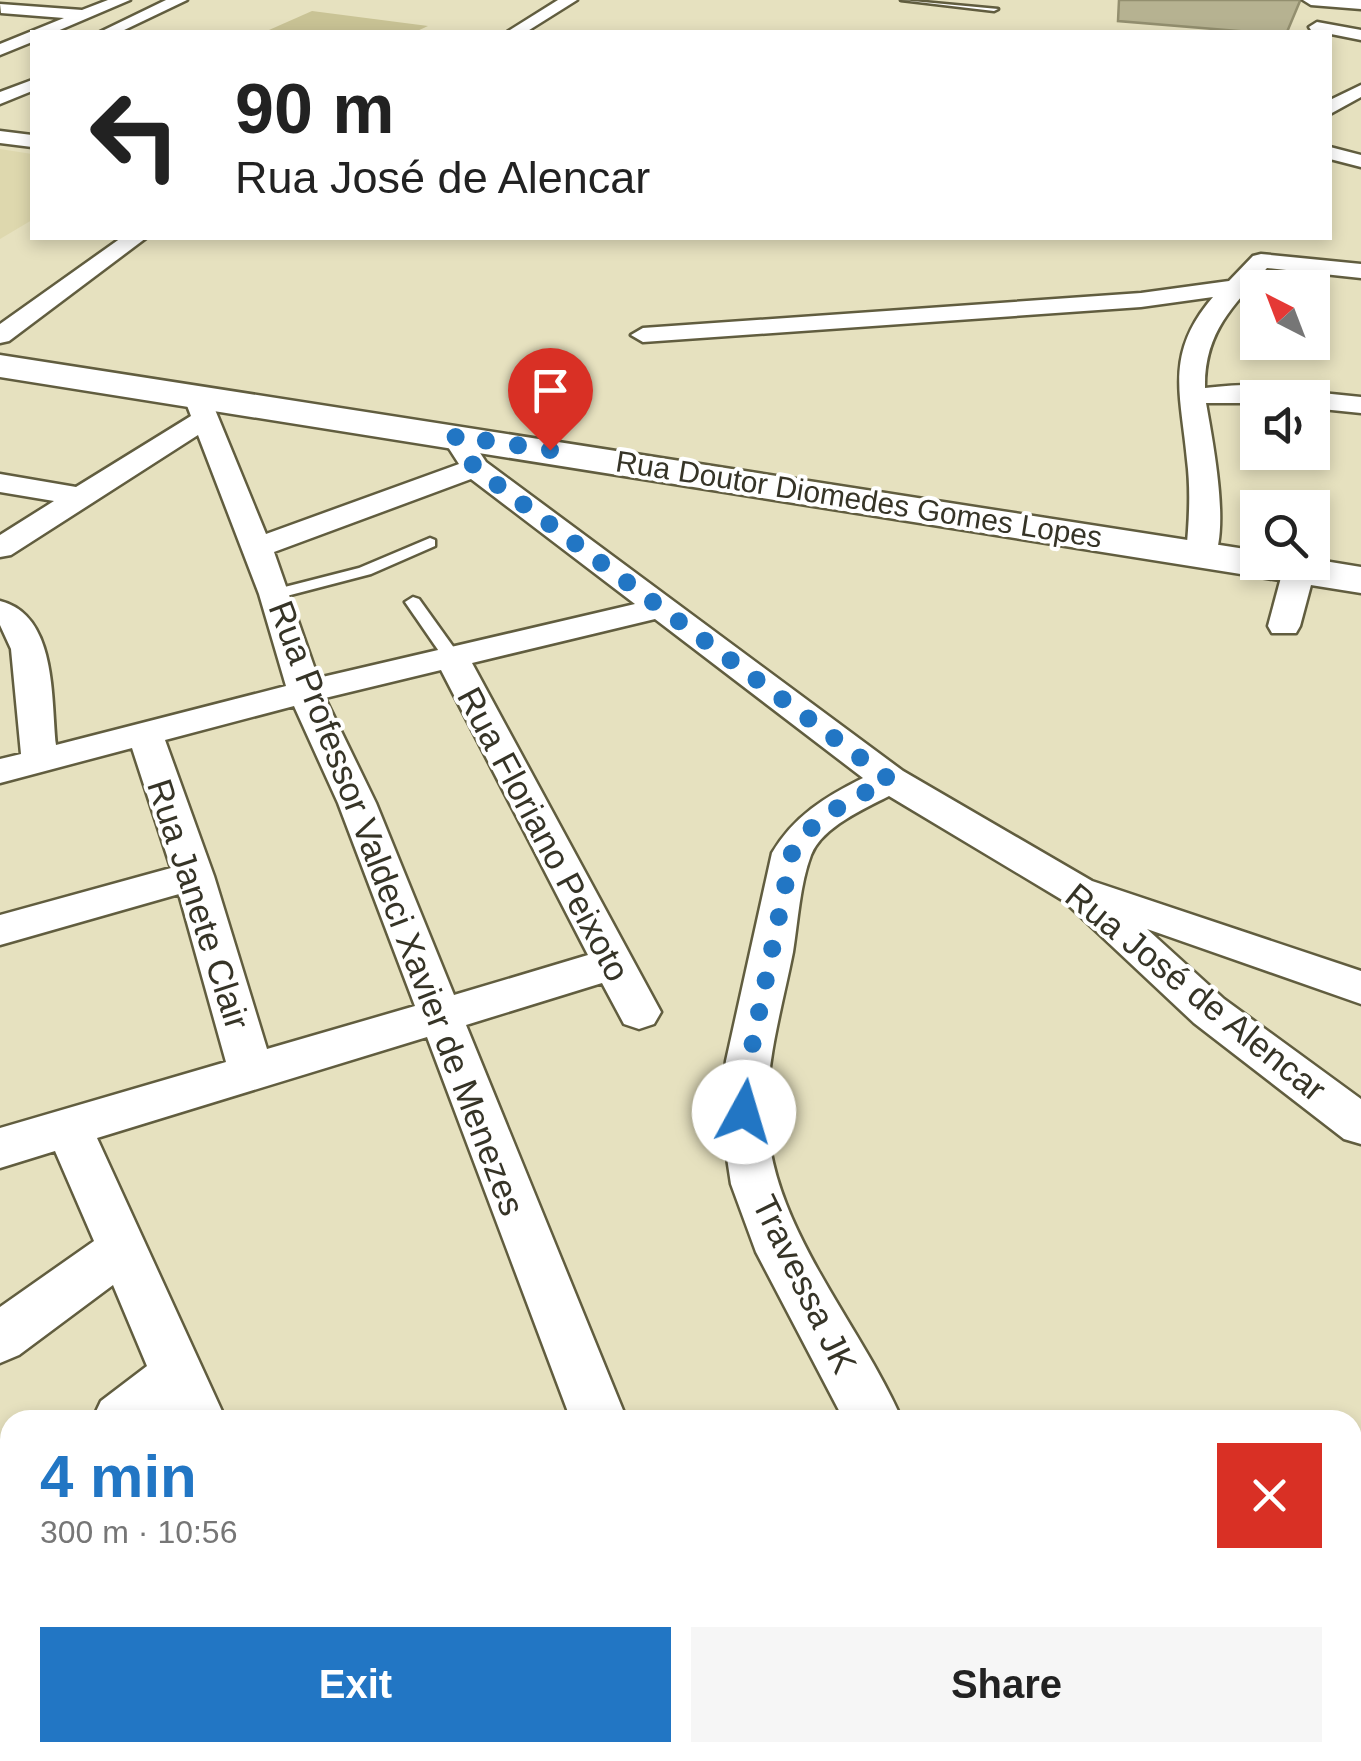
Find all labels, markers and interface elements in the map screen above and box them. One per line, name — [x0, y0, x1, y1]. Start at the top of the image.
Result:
icon: left — [70, 70, 200, 200]
text: 90 m — [235, 70, 395, 148]
text: Rua José de Alencar — [235, 152, 650, 203]
north arrow — [1240, 270, 1330, 360]
map controls — [1240, 270, 1330, 580]
pin — [508, 348, 593, 451]
icon: arrive — [523, 363, 578, 418]
button: sound — [1240, 380, 1330, 470]
street label: Rua Doutor Diomedes Gomes Lopes — [613, 444, 1105, 554]
button: search — [1240, 490, 1330, 580]
street label: Rua Professor Valdeci Xavier de Menezes — [261, 595, 533, 1221]
street label: Rua Floriano Peixoto — [450, 681, 638, 987]
street label: Rua Janete Clair — [140, 774, 258, 1034]
street label: Rua José de Alencar — [1058, 875, 1334, 1109]
position arrow — [692, 1060, 796, 1164]
street label: Travessa JK — [745, 1189, 865, 1379]
text: 4 min — [40, 1443, 197, 1510]
button: close — [1217, 1443, 1322, 1548]
text: 300 m · 10:56 — [40, 1514, 237, 1550]
button: Exit — [40, 1627, 671, 1742]
button: Share — [691, 1627, 1322, 1742]

